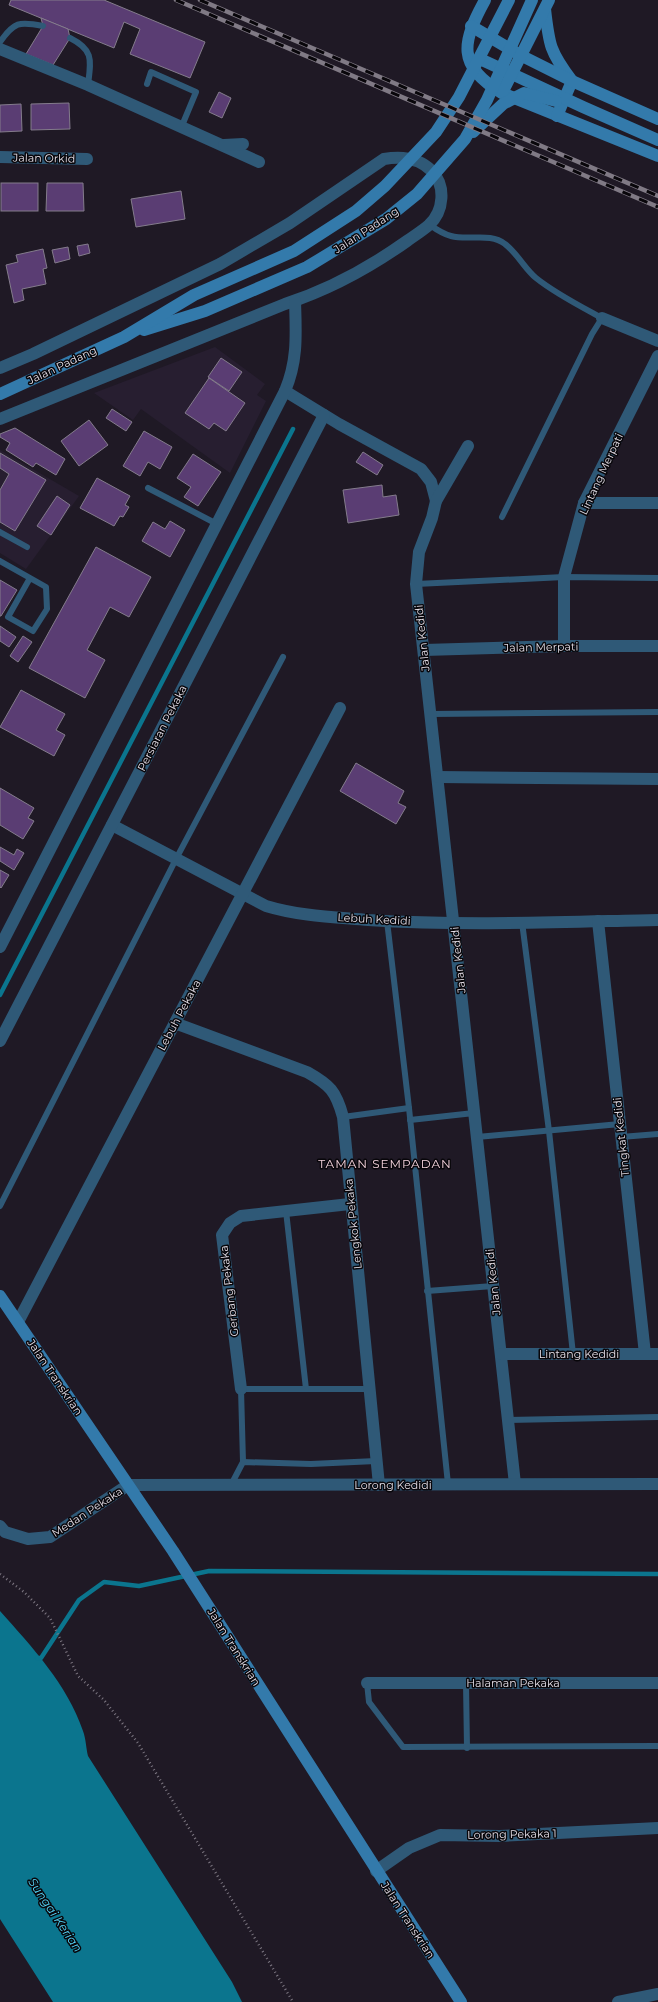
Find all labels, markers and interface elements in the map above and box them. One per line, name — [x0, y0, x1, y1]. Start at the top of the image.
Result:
street label: Jalan Orkid — [12, 150, 75, 166]
street label: Jalan Padang — [330, 204, 401, 257]
street label: Jalan Padang — [24, 343, 99, 388]
street label: Lintang Merpati — [576, 431, 626, 517]
street label: Jalan Kedidi — [412, 604, 433, 673]
street label: Jalan Merpati — [503, 639, 578, 655]
street label: Persiaran Pekaka — [134, 683, 190, 773]
street label: Lebuh Kedidi — [337, 910, 411, 928]
street label: Jalan Kedidi — [448, 926, 469, 995]
street label: Lebuh Pekaka — [154, 977, 204, 1053]
street label: Tingkat Kedidi — [610, 1097, 632, 1177]
district label: TAMAN SEMPADAN — [318, 1156, 452, 1171]
street label: Lengkok Pekaka — [341, 1178, 365, 1270]
street label: Gerbang Pekaka — [216, 1245, 242, 1337]
street label: Jalan Kedidi — [483, 1248, 504, 1317]
street label: Jalan Transkrian — [24, 1335, 86, 1418]
street label: Lintang Kedidi — [539, 1347, 619, 1361]
street label: Lorong Kedidi — [354, 1478, 432, 1492]
street label: Medan Pekaka — [49, 1484, 125, 1540]
street label: Jalan Transkrian — [204, 1605, 263, 1688]
street label: Halaman Pekaka — [466, 1676, 560, 1690]
street label: Lorong Pekaka 1 — [467, 1826, 557, 1842]
water label: Sungai Kerian — [25, 1875, 86, 1955]
street label: Jalan Transkrian — [377, 1878, 438, 1961]

